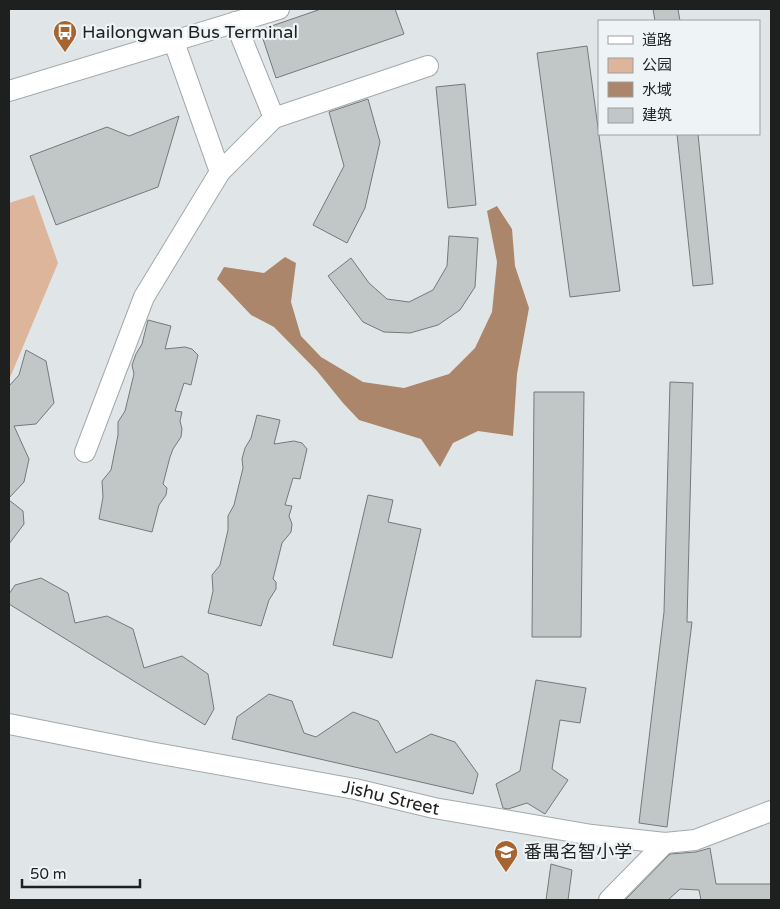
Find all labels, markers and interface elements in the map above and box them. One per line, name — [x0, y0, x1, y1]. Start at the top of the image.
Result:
bus stop icon: Hailongwan Bus Terminal — [52, 19, 78, 53]
legend — [598, 20, 760, 135]
place label: Hailongwan Bus Terminal — [82, 21, 298, 43]
text: 道路 — [642, 31, 672, 49]
text: 公园 — [642, 56, 672, 74]
text: 水域 — [642, 81, 672, 99]
text: 建筑 — [642, 106, 672, 124]
street label: Jishu Street — [340, 776, 441, 820]
school or university icon: 番禺名智小学 — [493, 839, 519, 873]
place label: 番禺名智小学 — [524, 841, 632, 863]
scale bar — [22, 856, 140, 888]
text: 50 m — [30, 865, 67, 883]

